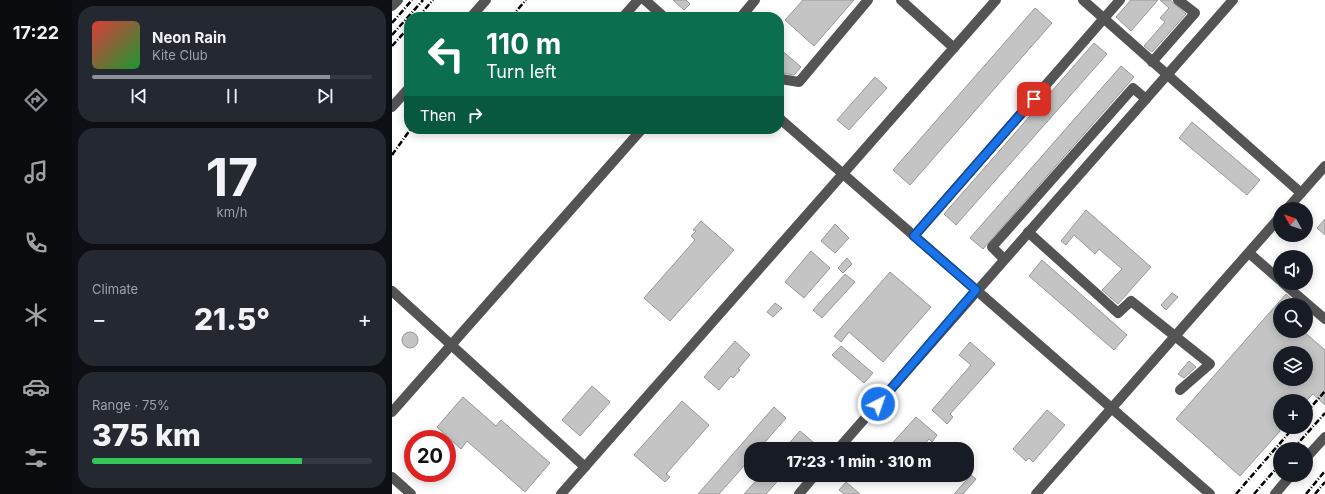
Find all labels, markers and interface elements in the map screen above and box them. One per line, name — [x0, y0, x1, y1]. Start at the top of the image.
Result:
text: 17:22 — [13, 22, 59, 43]
text: 110 m — [486, 27, 561, 61]
text: Neon Rain — [152, 28, 226, 47]
icon: left — [420, 28, 472, 80]
text: Kite Club — [152, 47, 208, 63]
text: Turn left — [486, 61, 556, 82]
pin — [1017, 82, 1051, 116]
icon: previous — [128, 85, 150, 107]
icon: pause — [221, 85, 243, 107]
icon: next — [314, 85, 336, 107]
icon: directions — [22, 86, 50, 114]
icon: arrive — [1023, 88, 1045, 110]
icon: right — [464, 104, 486, 126]
text: Then — [420, 106, 456, 125]
text: 17 — [206, 146, 258, 209]
icon: music — [22, 158, 50, 186]
north arrow — [1273, 202, 1313, 242]
map controls — [1273, 202, 1313, 482]
text: km/h — [217, 204, 247, 220]
icon: phone — [22, 229, 50, 257]
button: sound — [1273, 250, 1313, 290]
text: Climate — [92, 281, 138, 297]
button: search — [1273, 298, 1313, 338]
icon: climate — [22, 301, 50, 329]
text: 21.5° — [194, 301, 270, 337]
text: − — [92, 306, 107, 332]
text: + — [357, 306, 372, 332]
button: layers — [1273, 346, 1313, 386]
icon: car — [22, 373, 50, 401]
position arrow — [857, 383, 899, 425]
button: + — [1273, 394, 1313, 434]
text: Range · 75% — [92, 397, 170, 413]
text: 375 km — [92, 417, 201, 453]
speed limit sign: 20 — [404, 430, 456, 482]
button: − — [1273, 442, 1313, 482]
icon: filters — [22, 444, 50, 472]
text: 17:23 · 1 min · 310 m — [787, 452, 931, 471]

